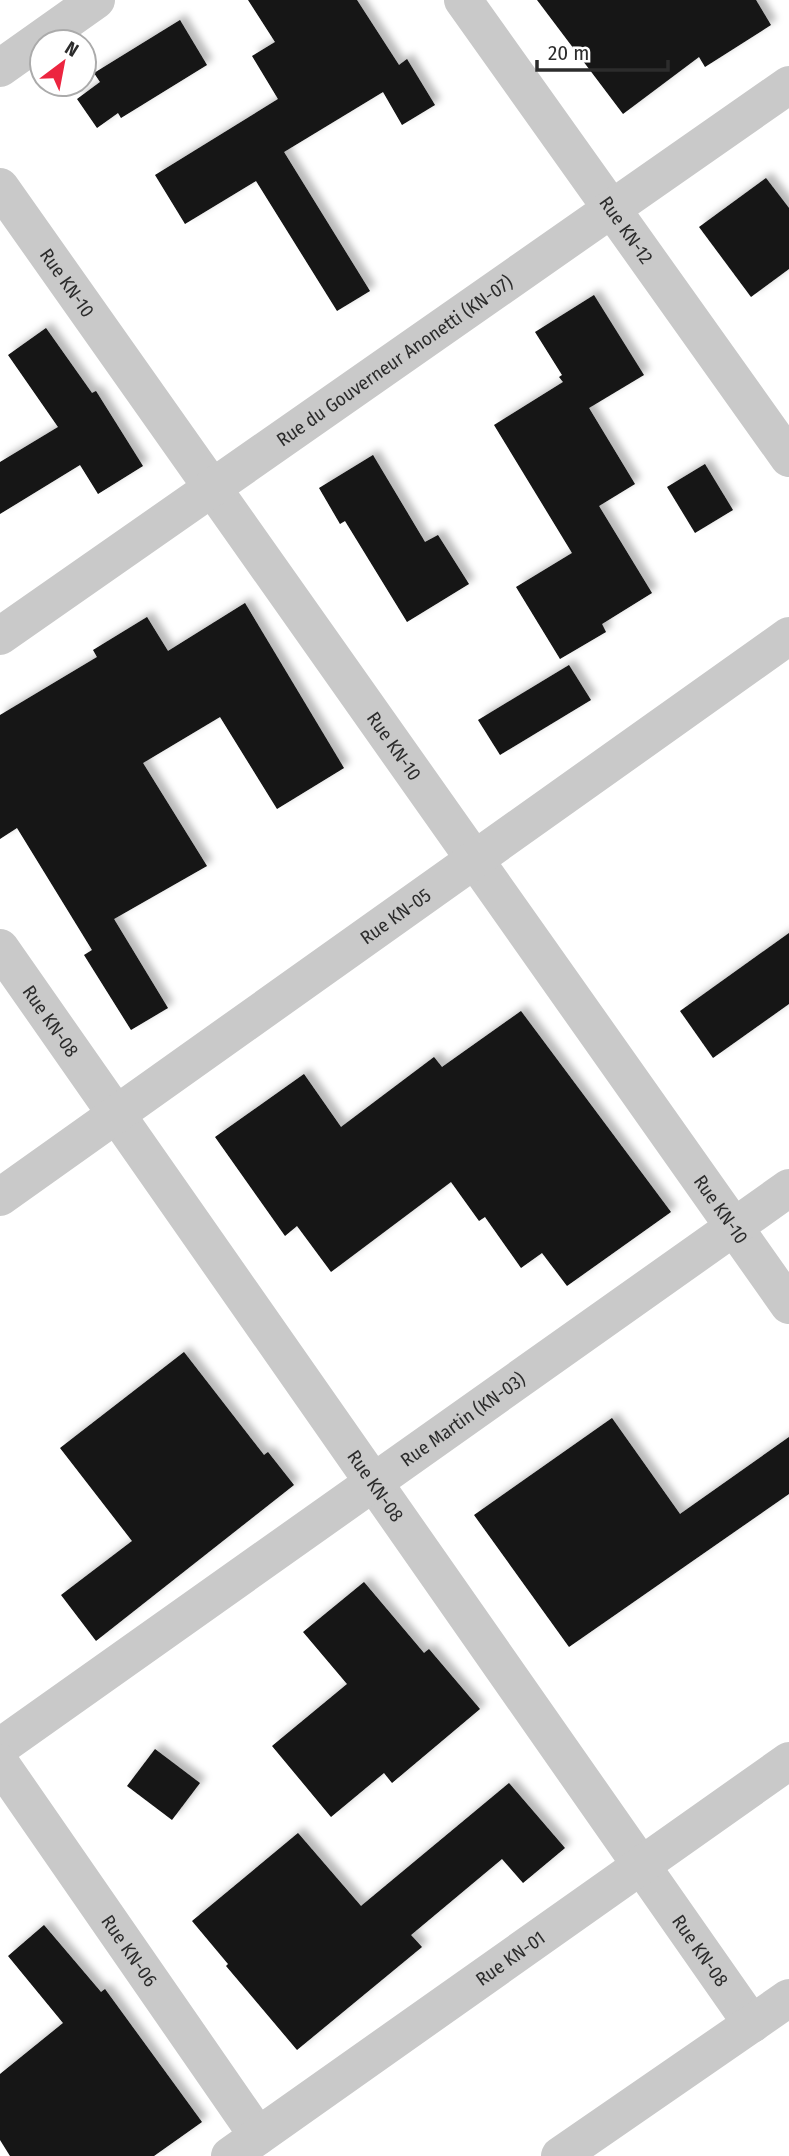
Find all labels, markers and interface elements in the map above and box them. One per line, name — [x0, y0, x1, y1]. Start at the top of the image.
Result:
north arrow — [28, 28, 98, 98]
scale bar — [537, 28, 668, 72]
text: N — [61, 36, 83, 62]
text: 20 m — [548, 40, 589, 66]
street label: Rue KN-12 — [595, 192, 658, 268]
street label: Rue KN-10 — [35, 244, 100, 321]
street label: Rue du Gouverneur Anonetti (KN-07) — [272, 270, 517, 451]
street label: Rue KN-10 — [362, 707, 427, 785]
street label: Rue KN-05 — [355, 883, 435, 949]
street label: Rue KN-08 — [18, 981, 84, 1061]
street label: Rue KN-10 — [689, 1170, 753, 1248]
street label: Rue Martin (KN-03) — [396, 1367, 529, 1471]
street label: Rue KN-08 — [343, 1445, 409, 1526]
street label: Rue KN-06 — [97, 1910, 163, 1991]
street label: Rue KN-08 — [668, 1910, 734, 1991]
street label: Rue KN-01 — [471, 1926, 549, 1990]

